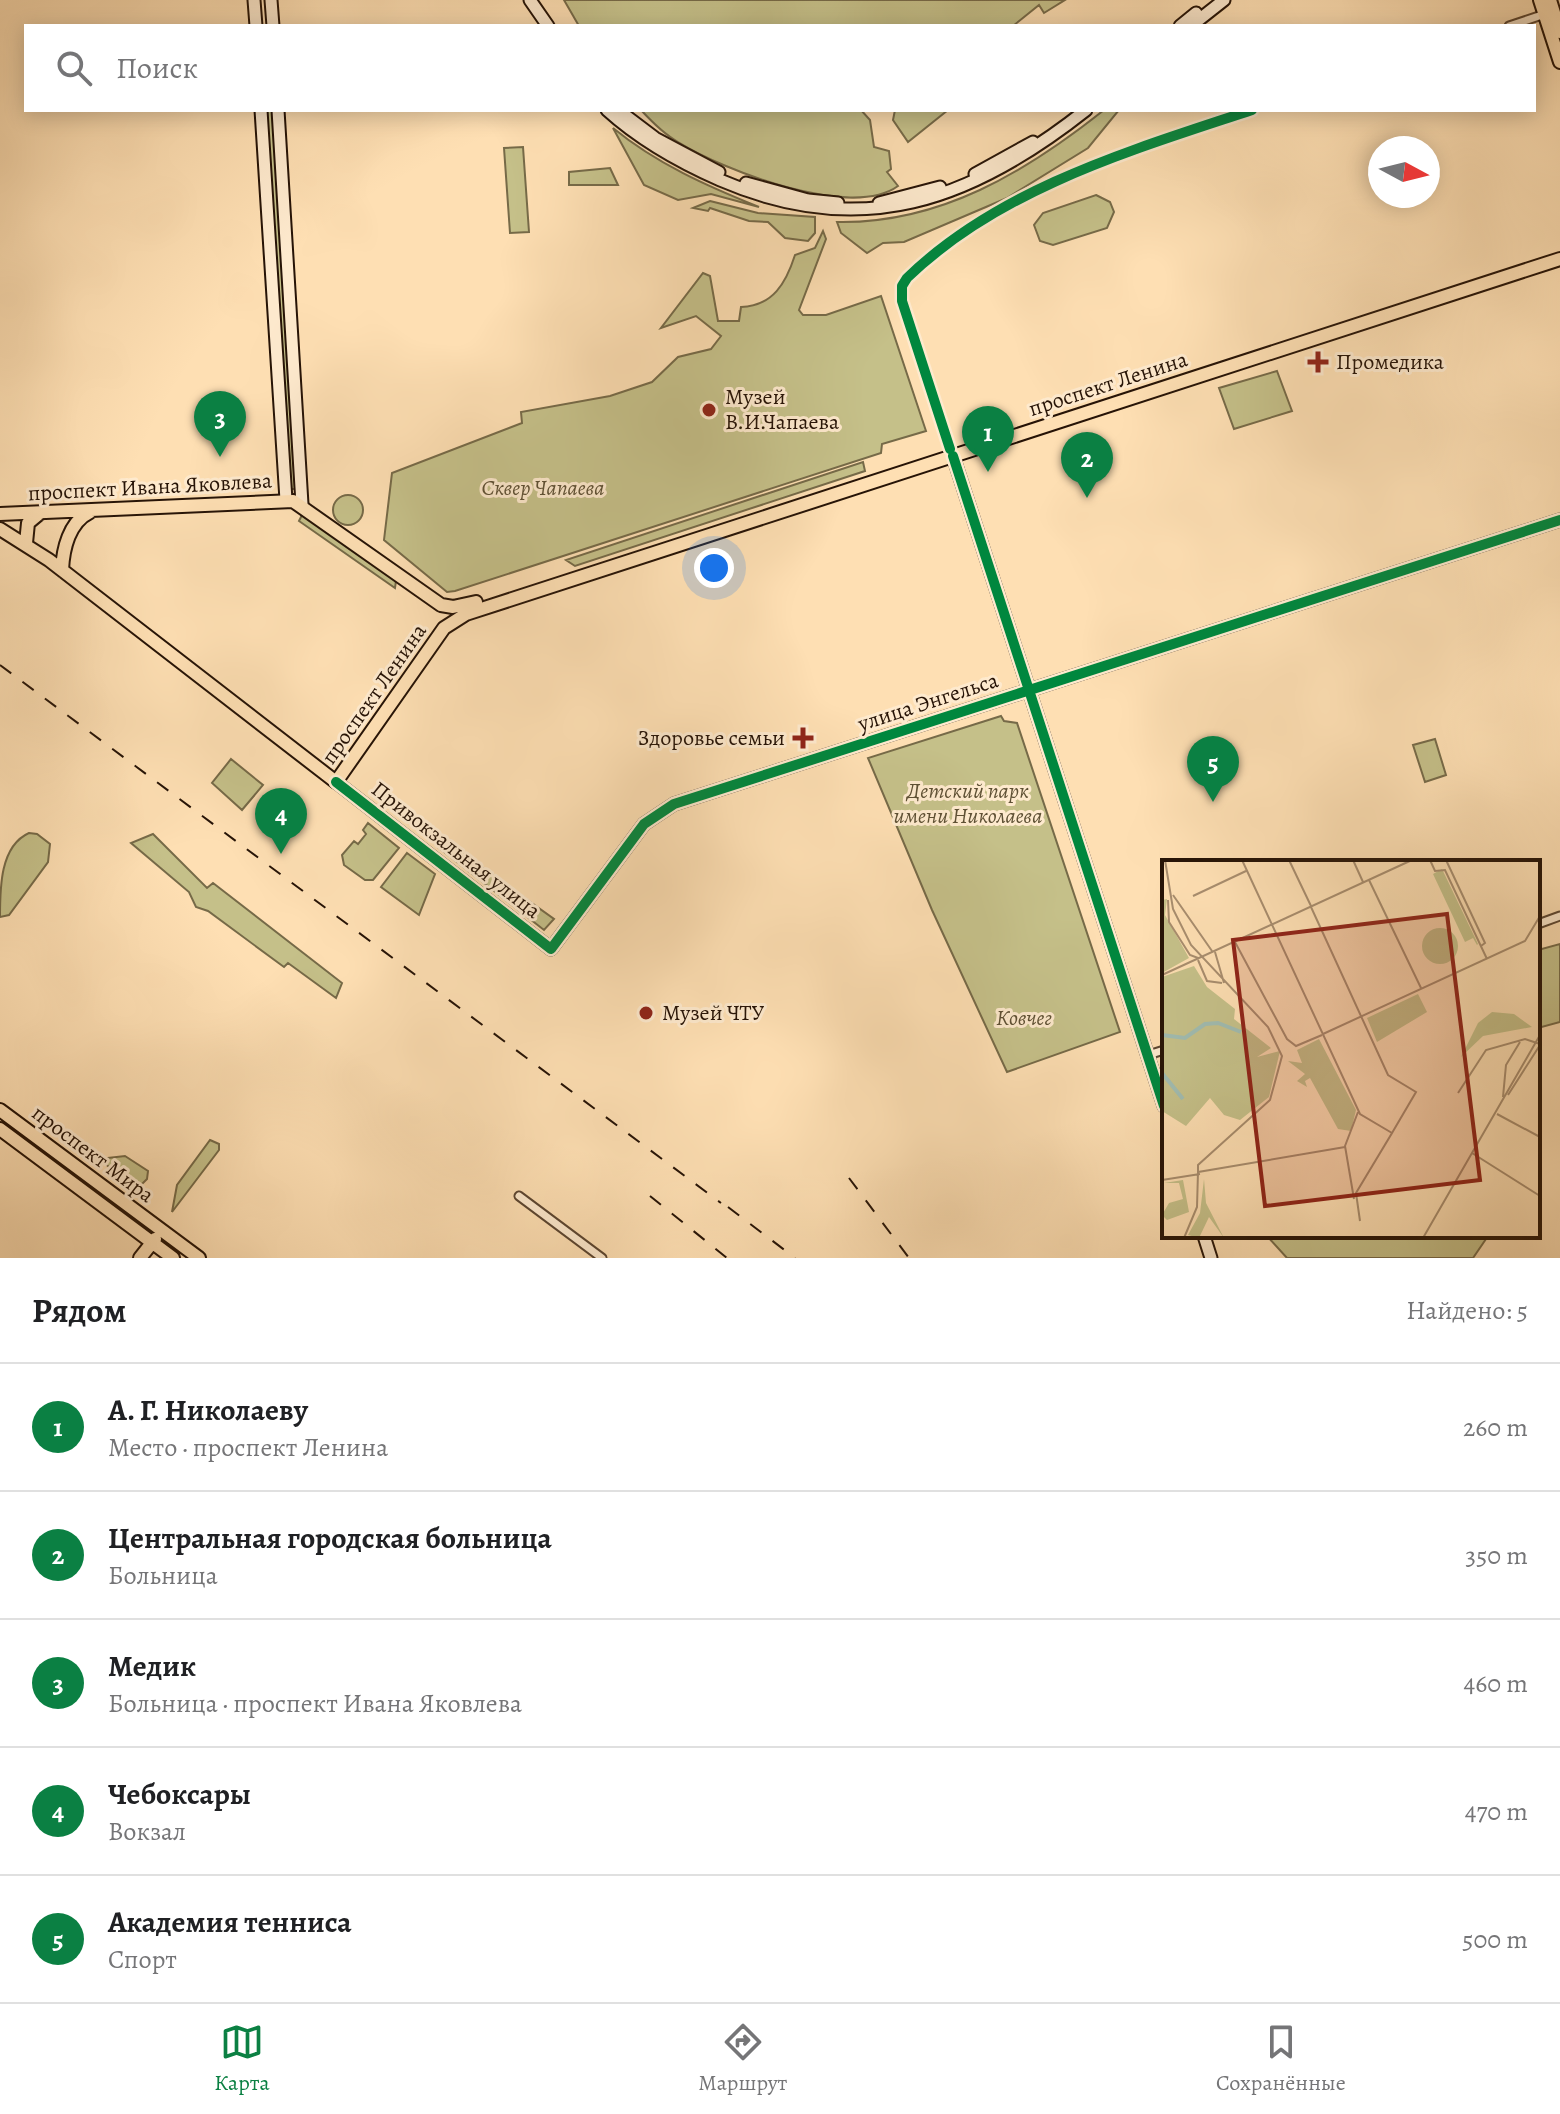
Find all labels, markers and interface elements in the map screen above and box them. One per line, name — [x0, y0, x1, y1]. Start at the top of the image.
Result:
search box — [24, 24, 1536, 112]
icon: search — [52, 46, 96, 90]
text: Поиск — [116, 48, 198, 88]
north arrow — [1368, 136, 1440, 208]
street label: проспект Ленина — [1025, 344, 1192, 424]
place label: Промедика — [1336, 347, 1445, 377]
marker: Промедика — [1307, 351, 1329, 373]
place label: Музей В.И.Чапаева — [725, 382, 840, 437]
pin: 3 — [194, 391, 246, 457]
marker: Музей В.И.Чапаева — [700, 401, 718, 419]
pin: 1 — [962, 406, 1014, 472]
pin: 2 — [1061, 432, 1113, 498]
street label: проспект Ивана Яковлева — [27, 466, 274, 508]
park label: Сквер Чапаева — [481, 473, 605, 503]
your location — [694, 548, 734, 588]
street label: проспект Ленина — [314, 617, 434, 770]
street label: улица Энгельса — [853, 665, 1003, 739]
place label: Здоровье семьи — [638, 723, 785, 753]
marker: Здоровье семьи — [792, 727, 814, 749]
pin: 5 — [1187, 736, 1239, 802]
street label: Привокзальная улица — [365, 774, 548, 926]
park label: Детский парк имени Николаева — [894, 776, 1042, 831]
pin: 4 — [255, 788, 307, 854]
inset map — [1162, 860, 1540, 1238]
place label: Музей ЧТУ — [662, 998, 765, 1028]
park label: Ковчег — [996, 1003, 1052, 1033]
marker: Музей ЧТУ — [637, 1004, 655, 1022]
street label: проспект Мира — [26, 1098, 161, 1210]
text: Рядом — [32, 1287, 126, 1334]
text: Найдено: 5 — [1406, 1293, 1528, 1328]
text: А. Г. Николаеву — [108, 1390, 308, 1430]
text: 1 — [53, 1410, 63, 1445]
text: 260 m — [1463, 1410, 1528, 1445]
text: Место · проспект Ленина — [108, 1430, 388, 1465]
text: Центральная городская больница — [108, 1518, 552, 1558]
text: 2 — [52, 1538, 64, 1573]
text: 350 m — [1465, 1538, 1528, 1573]
text: Больница — [108, 1558, 218, 1593]
text: Медик — [108, 1646, 196, 1686]
text: 3 — [52, 1666, 64, 1701]
text: 460 m — [1464, 1666, 1528, 1701]
text: Больница · проспект Ивана Яковлева — [108, 1686, 522, 1721]
text: Чебоксары — [108, 1774, 251, 1814]
text: 4 — [52, 1794, 64, 1829]
text: 470 m — [1465, 1794, 1528, 1829]
text: Вокзал — [108, 1814, 186, 1849]
text: Академия тенниса — [108, 1902, 352, 1942]
text: 5 — [52, 1922, 64, 1957]
text: 500 m — [1462, 1922, 1528, 1957]
text: Спорт — [108, 1942, 177, 1977]
tab: Карта — [214, 2020, 270, 2098]
tab: Маршрут — [698, 2020, 787, 2098]
tab: Сохранённые — [1216, 2020, 1346, 2098]

